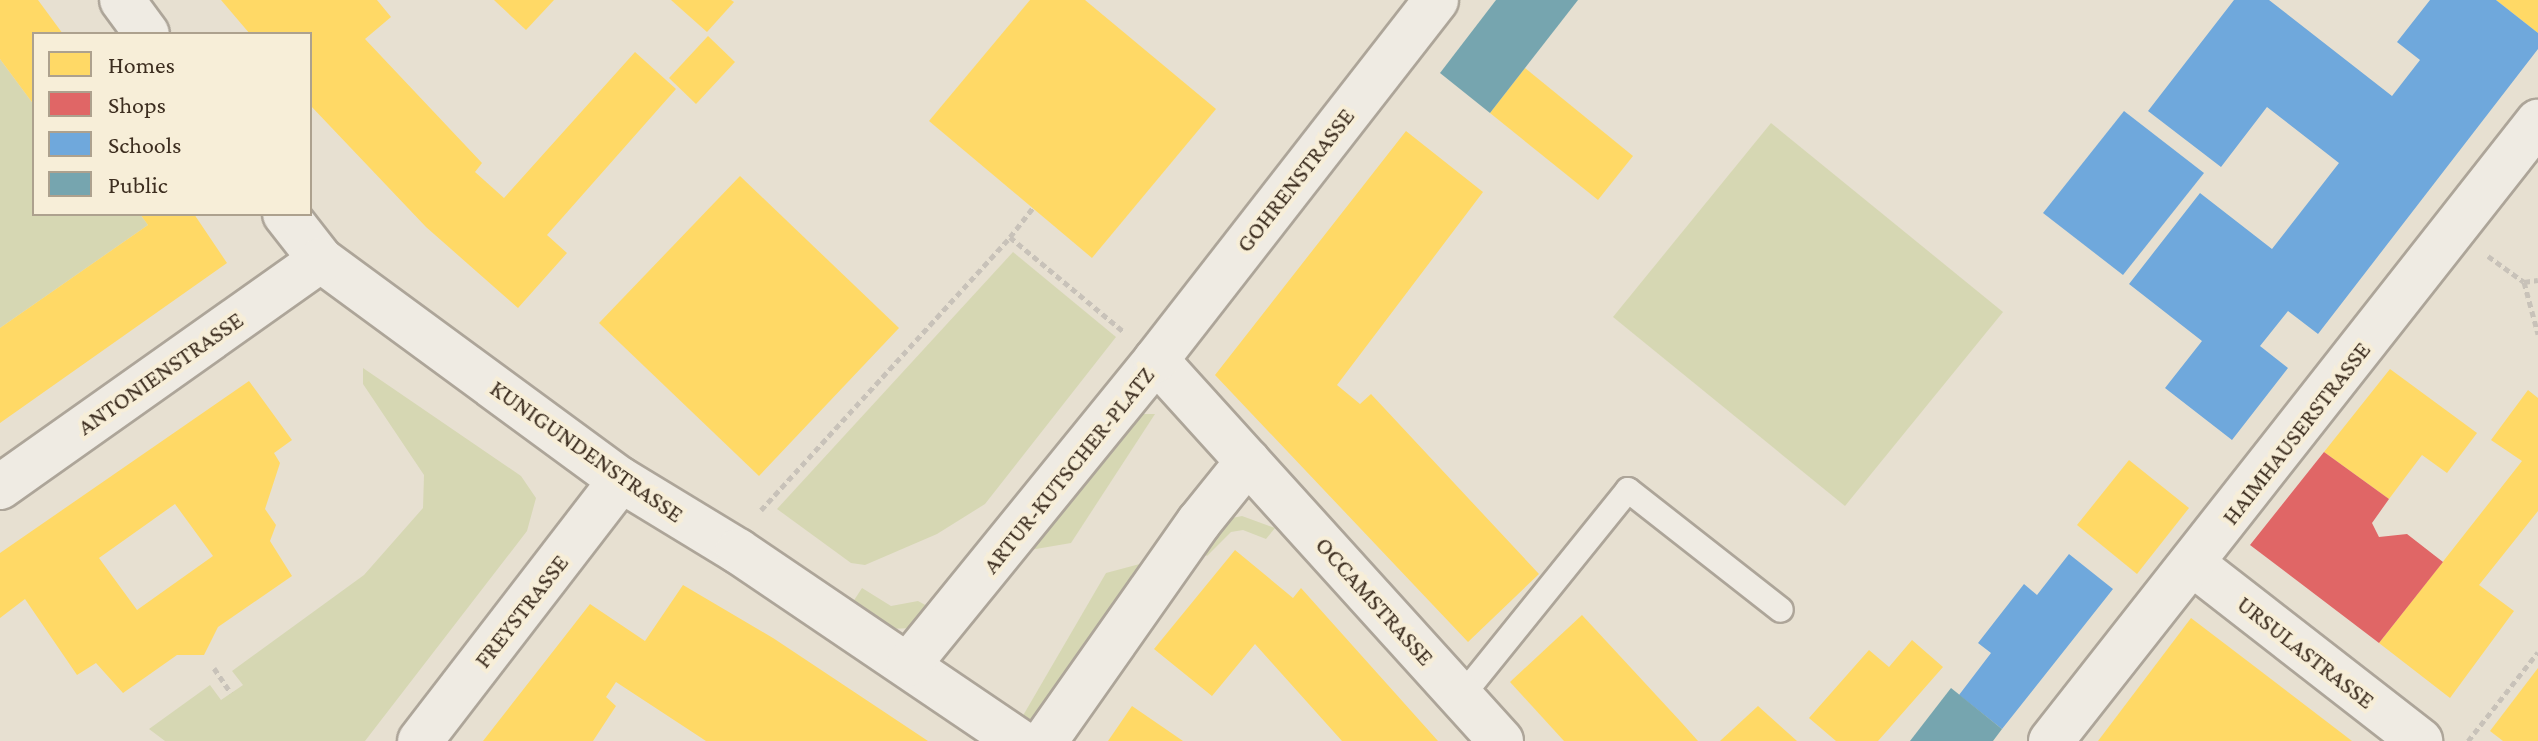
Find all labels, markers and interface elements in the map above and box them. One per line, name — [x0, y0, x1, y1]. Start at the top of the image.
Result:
legend — [32, 32, 312, 216]
text: Homes — [108, 51, 175, 78]
text: Shops — [108, 91, 166, 118]
street label: GOHRENSTRASSE — [1230, 102, 1360, 258]
text: Schools — [108, 131, 182, 158]
text: Public — [108, 171, 168, 198]
street label: ANTONIENSTRASSE — [71, 305, 249, 441]
street label: HAIMHAUSERSTRASSE — [2216, 336, 2376, 530]
street label: ARTUR-KUTSCHER-PLATZ — [976, 361, 1160, 579]
street label: KUNIGUNDENSTRASSE — [485, 373, 689, 529]
street label: OCCAMSTRASSE — [1310, 531, 1440, 671]
street label: FREYSTRASSE — [468, 549, 574, 673]
street label: URSULASTRASSE — [2231, 589, 2381, 715]

